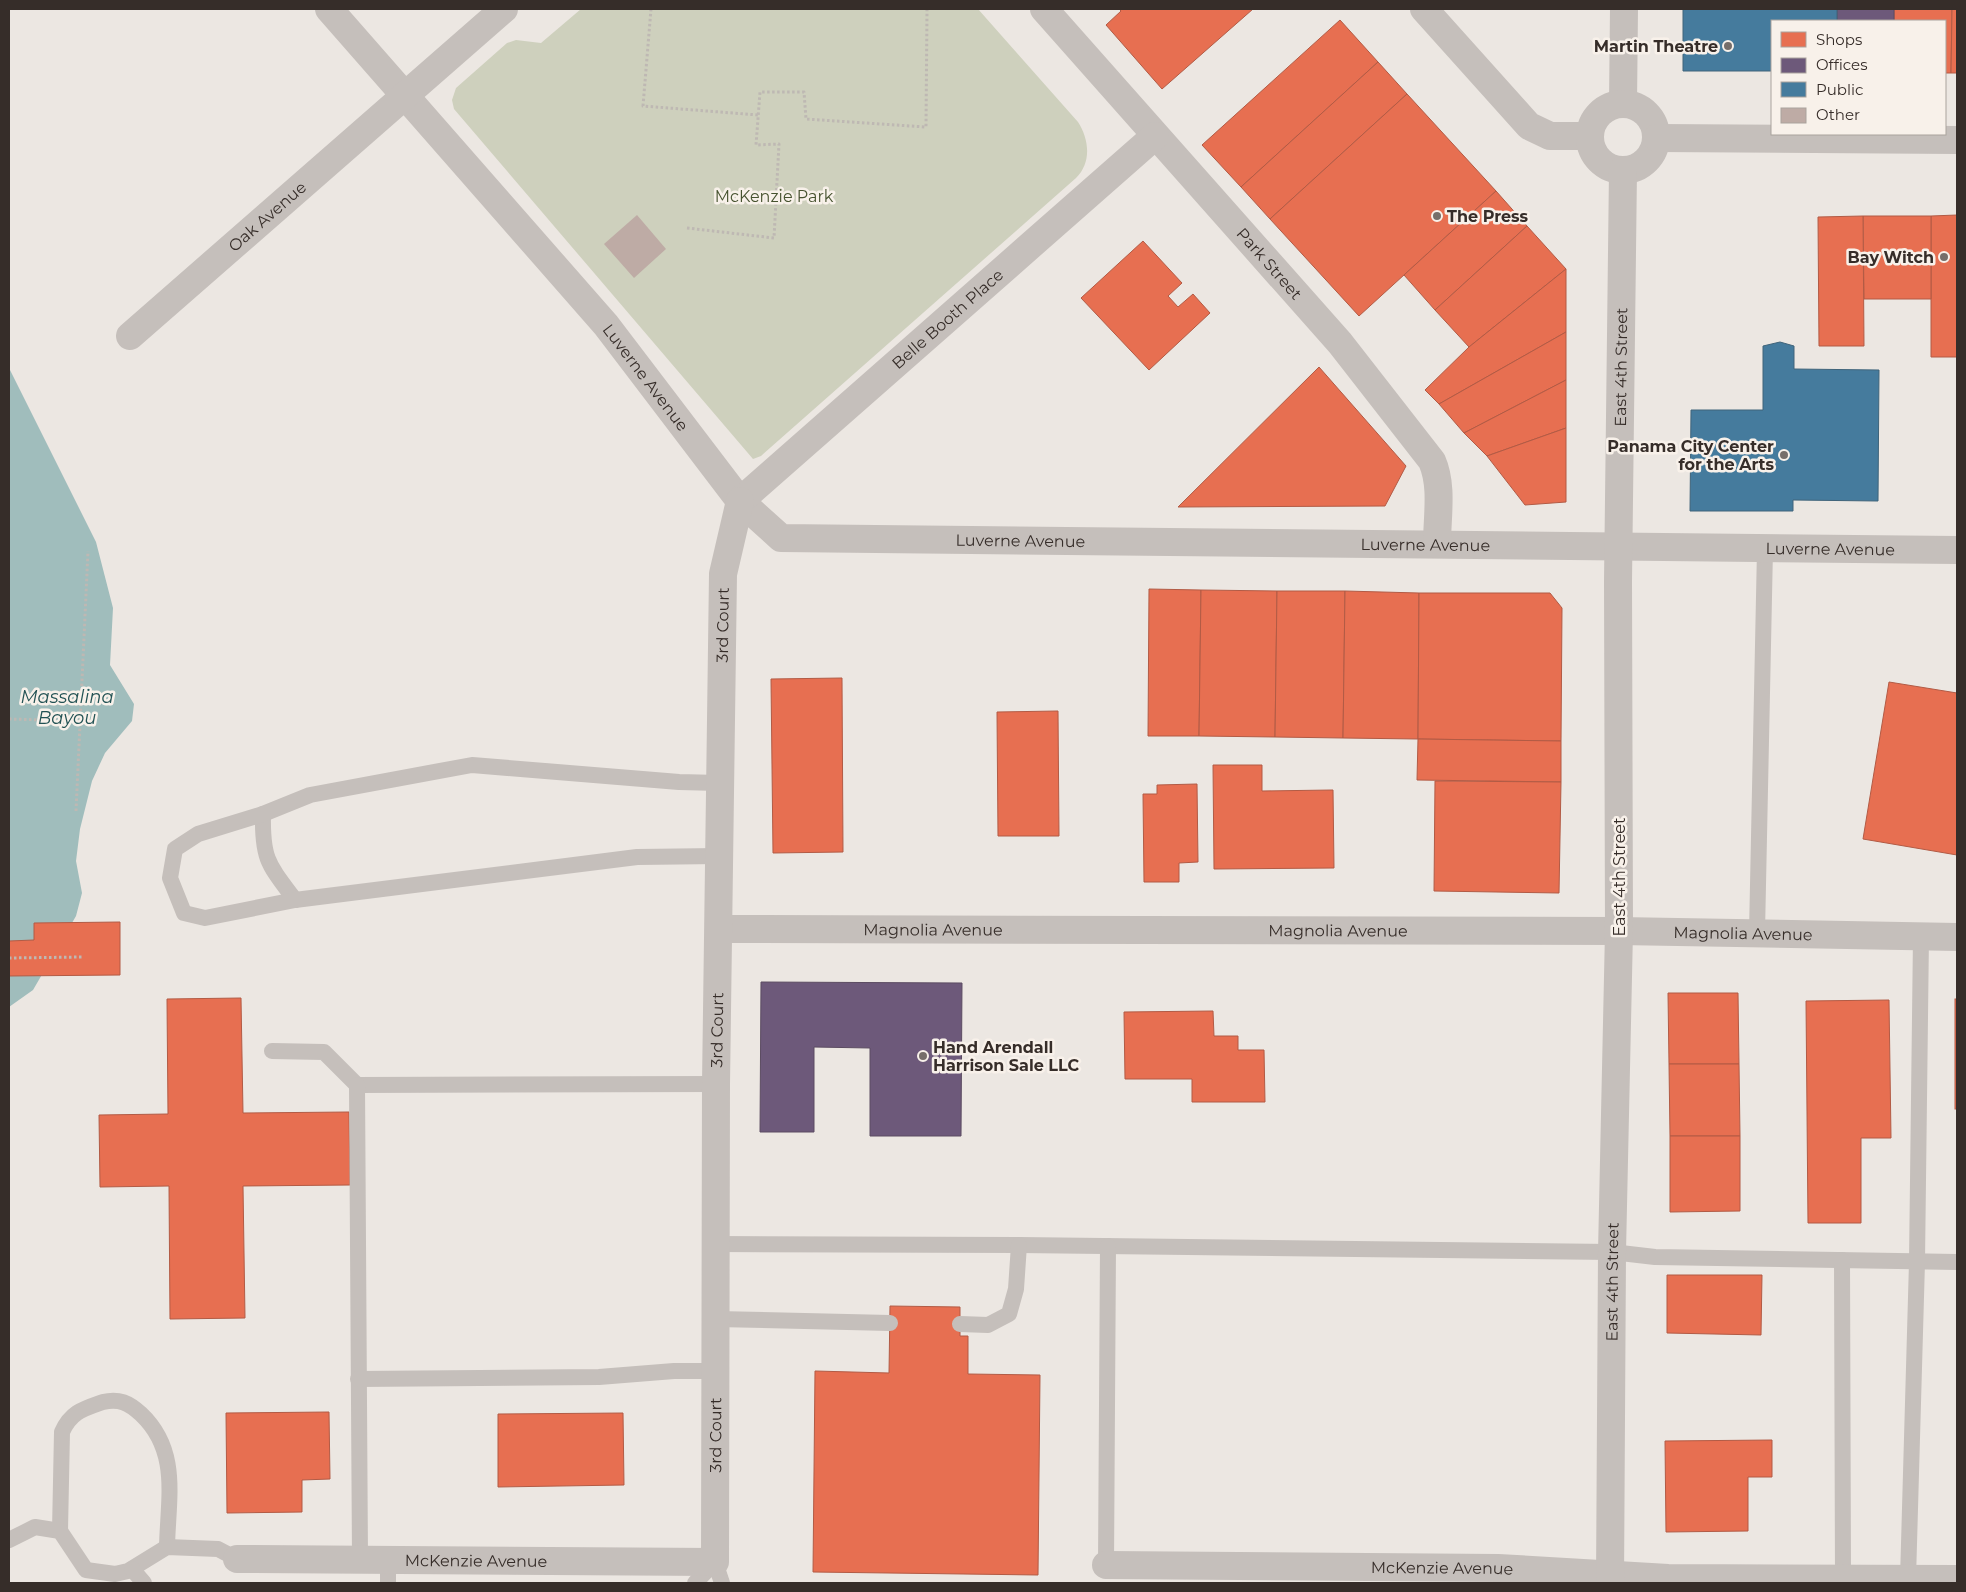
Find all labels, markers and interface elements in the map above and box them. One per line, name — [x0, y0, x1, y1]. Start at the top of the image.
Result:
legend — [1771, 20, 1946, 135]
text: Shops — [1816, 30, 1862, 49]
place label: Martin Theatre — [1594, 37, 1718, 56]
marker: Martin Theatre — [1722, 40, 1734, 52]
text: Offices — [1816, 55, 1868, 74]
text: Public — [1816, 80, 1864, 99]
text: Other — [1816, 105, 1860, 124]
street label: Oak Avenue — [224, 177, 310, 255]
park label: McKenzie Park — [715, 187, 834, 206]
place label: The Press — [1447, 207, 1529, 226]
marker: The Press — [1431, 210, 1443, 222]
street label: Park Street — [1233, 224, 1307, 304]
place label: Bay Witch — [1847, 248, 1934, 267]
marker: Bay Witch — [1938, 251, 1950, 263]
street label: Belle Booth Place — [888, 265, 1007, 373]
street label: East 4th Street — [1610, 307, 1631, 427]
street label: Luverne Avenue — [599, 320, 693, 435]
place label: Panama City Center for the Arts — [1607, 437, 1774, 474]
marker: Panama City Center for the Arts — [1778, 449, 1790, 461]
street label: Luverne Avenue — [955, 530, 1085, 551]
street label: Luverne Avenue — [1360, 534, 1490, 555]
street label: Luverne Avenue — [1765, 539, 1895, 559]
street label: 3rd Court — [712, 587, 732, 663]
water label: Massalina Bayou — [20, 686, 114, 729]
street label: East 4th Street — [1610, 817, 1629, 936]
street label: Magnolia Avenue — [863, 920, 1003, 939]
street label: Magnolia Avenue — [1268, 921, 1408, 940]
street label: Magnolia Avenue — [1673, 922, 1813, 944]
street label: 3rd Court — [707, 992, 727, 1068]
place label: Hand Arendall Harrison Sale LLC — [933, 1038, 1080, 1075]
marker: Hand Arendall Harrison Sale LLC — [917, 1050, 929, 1062]
street label: East 4th Street — [1602, 1222, 1622, 1342]
street label: 3rd Court — [706, 1397, 725, 1473]
street label: McKenzie Avenue — [405, 1551, 547, 1570]
street label: McKenzie Avenue — [1371, 1558, 1514, 1578]

